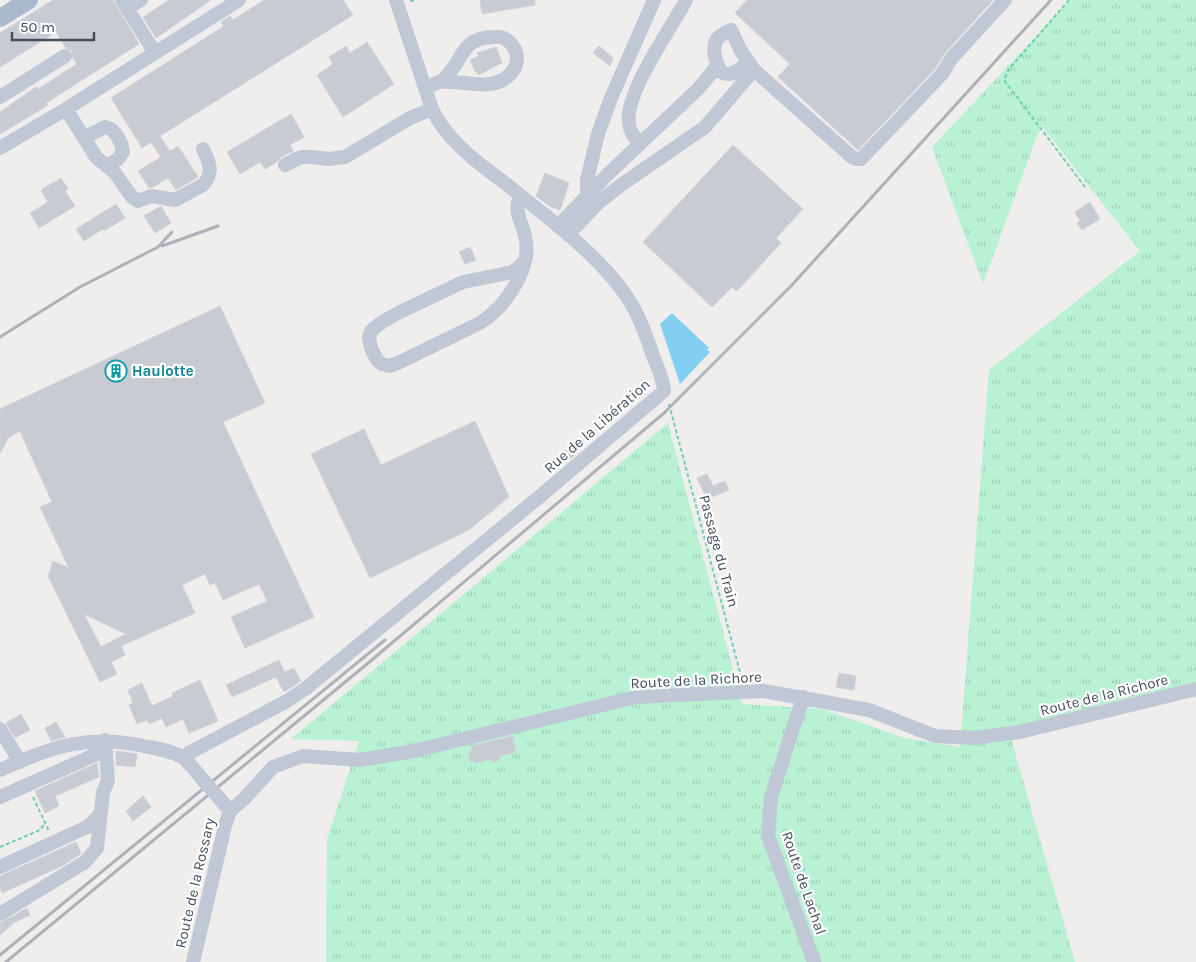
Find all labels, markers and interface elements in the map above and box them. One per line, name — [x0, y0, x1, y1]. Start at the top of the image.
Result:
scale bar — [12, 10, 95, 42]
text: 50 m — [20, 18, 55, 36]
building icon: Haulotte — [104, 359, 128, 383]
place label: Haulotte — [132, 362, 194, 380]
street label: Rue de la Libération — [540, 375, 654, 477]
street label: Passage du Train — [695, 493, 743, 609]
street label: Route de la Richore — [630, 668, 762, 692]
street label: Route de la Richore — [1038, 670, 1170, 720]
street label: Route de la Rossary — [171, 816, 219, 950]
street label: Route de Lachal — [778, 829, 830, 937]

